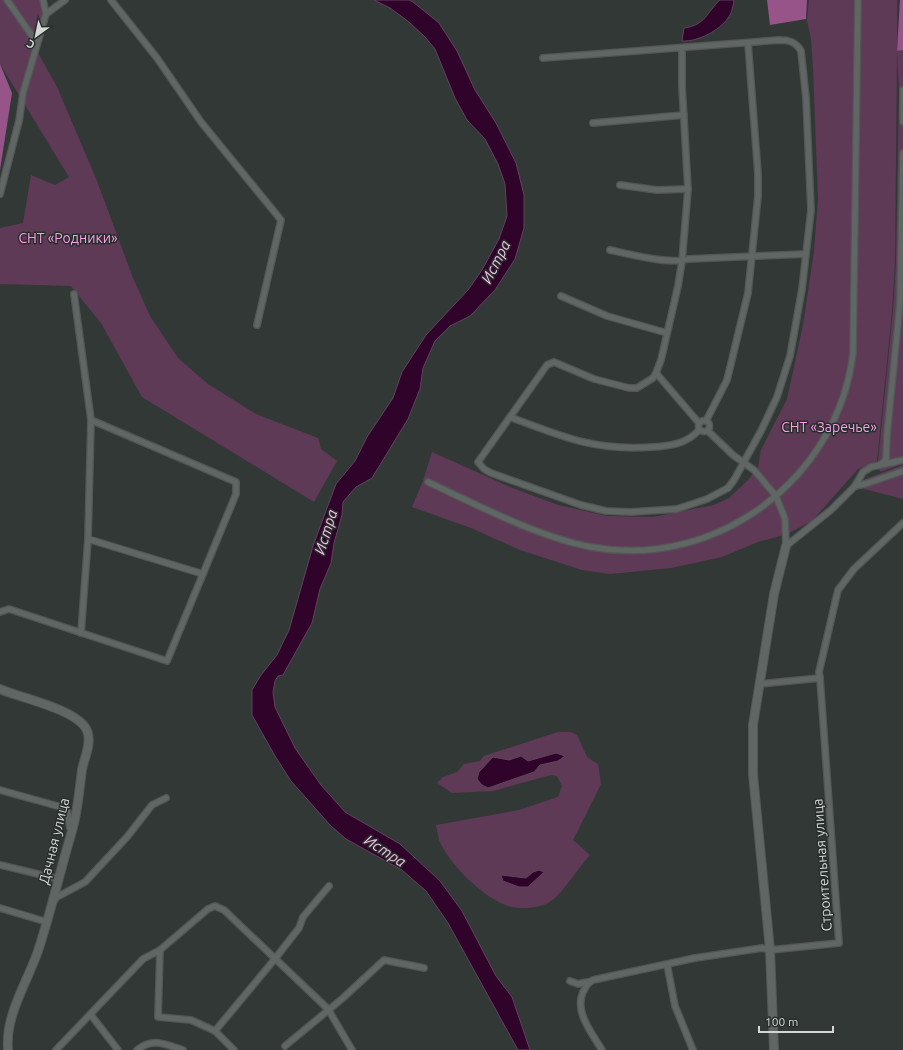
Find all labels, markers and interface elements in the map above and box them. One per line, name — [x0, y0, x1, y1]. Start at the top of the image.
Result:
north arrow — [16, 16, 56, 56]
text: С — [24, 37, 37, 51]
park label: СНТ «Родники» — [18, 230, 118, 246]
water label: Истра — [478, 237, 514, 286]
park label: СНТ «Заречье» — [781, 419, 877, 435]
water label: Истра — [311, 507, 340, 556]
street label: Дачная улица — [36, 796, 72, 886]
street label: Строительная улица — [809, 798, 835, 932]
water label: Истра — [361, 831, 409, 870]
scale bar — [759, 1008, 833, 1034]
text: 100 m — [765, 1015, 798, 1028]

